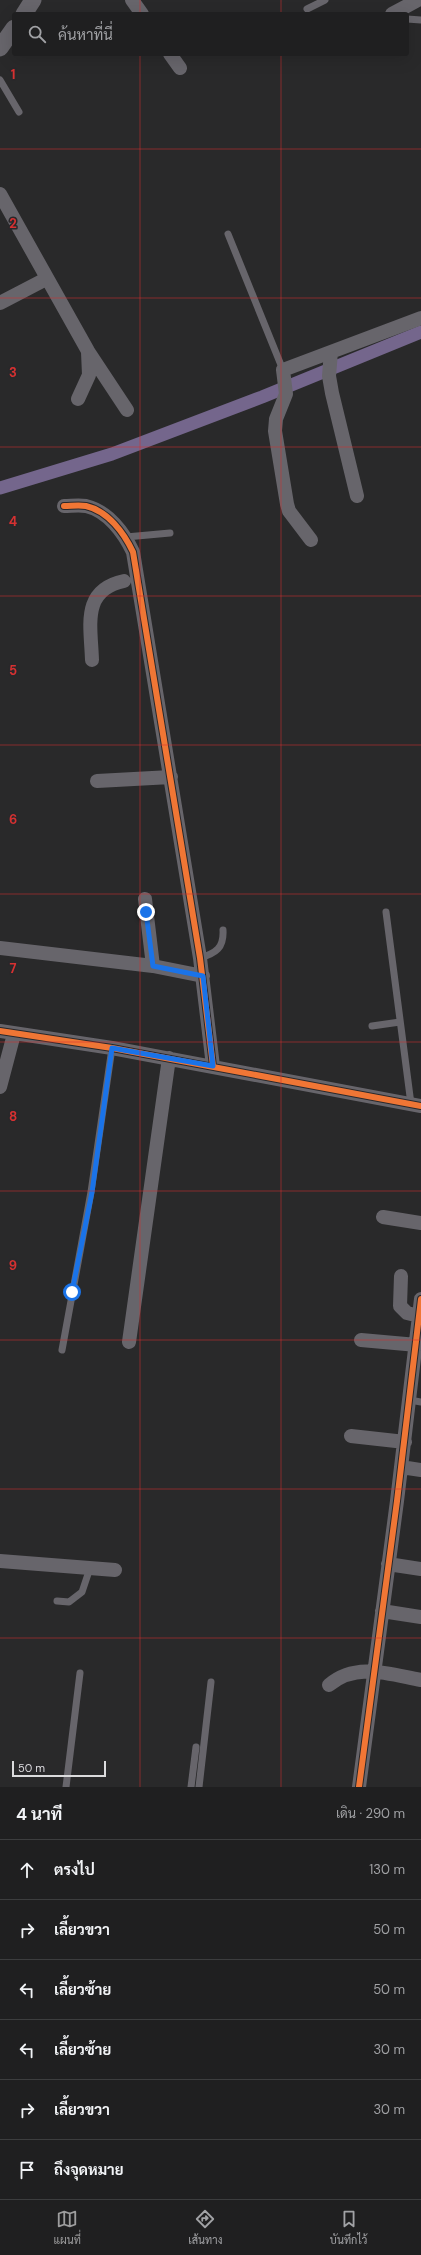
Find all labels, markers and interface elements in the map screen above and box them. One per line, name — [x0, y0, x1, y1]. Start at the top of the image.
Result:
search box — [12, 12, 409, 56]
icon: search — [26, 23, 48, 45]
text: ค้นหาที่นี่ — [58, 25, 113, 45]
text: 1 — [11, 66, 15, 83]
text: 2 — [9, 215, 17, 232]
text: 3 — [9, 364, 17, 381]
text: 4 — [9, 513, 17, 530]
text: 5 — [9, 662, 17, 679]
text: 6 — [9, 811, 17, 828]
route end — [137, 903, 155, 921]
text: 7 — [10, 960, 17, 977]
text: 8 — [9, 1108, 17, 1125]
text: 9 — [9, 1257, 17, 1274]
route start — [63, 1283, 81, 1301]
scale bar — [12, 1759, 106, 1778]
text: 50 m — [18, 1761, 45, 1775]
text: 4 นาที — [16, 1803, 62, 1825]
text: เดิน · 290 m — [336, 1805, 405, 1822]
icon: ahead — [16, 1859, 38, 1881]
text: ตรงไป — [54, 1860, 95, 1880]
text: 130 m — [369, 1861, 405, 1878]
icon: right — [16, 1919, 38, 1941]
text: เลี้ยวขวา — [54, 1920, 110, 1940]
text: 50 m — [373, 1921, 405, 1938]
icon: left — [16, 1979, 38, 2001]
text: เลี้ยวซ้าย — [54, 1980, 111, 2000]
text: 50 m — [373, 1981, 405, 1998]
icon: left — [16, 2039, 38, 2061]
text: เลี้ยวซ้าย — [54, 2040, 111, 2060]
text: 30 m — [373, 2041, 405, 2058]
icon: right — [16, 2099, 38, 2121]
text: เลี้ยวขวา — [54, 2100, 110, 2120]
text: 30 m — [373, 2101, 405, 2118]
icon: arrive — [16, 2159, 38, 2181]
text: ถึงจุดหมาย — [54, 2160, 124, 2180]
tab: แผนที่ — [54, 2208, 81, 2247]
tab: เส้นทาง — [188, 2208, 223, 2247]
tab: บันทึกไว้ — [330, 2208, 367, 2247]

